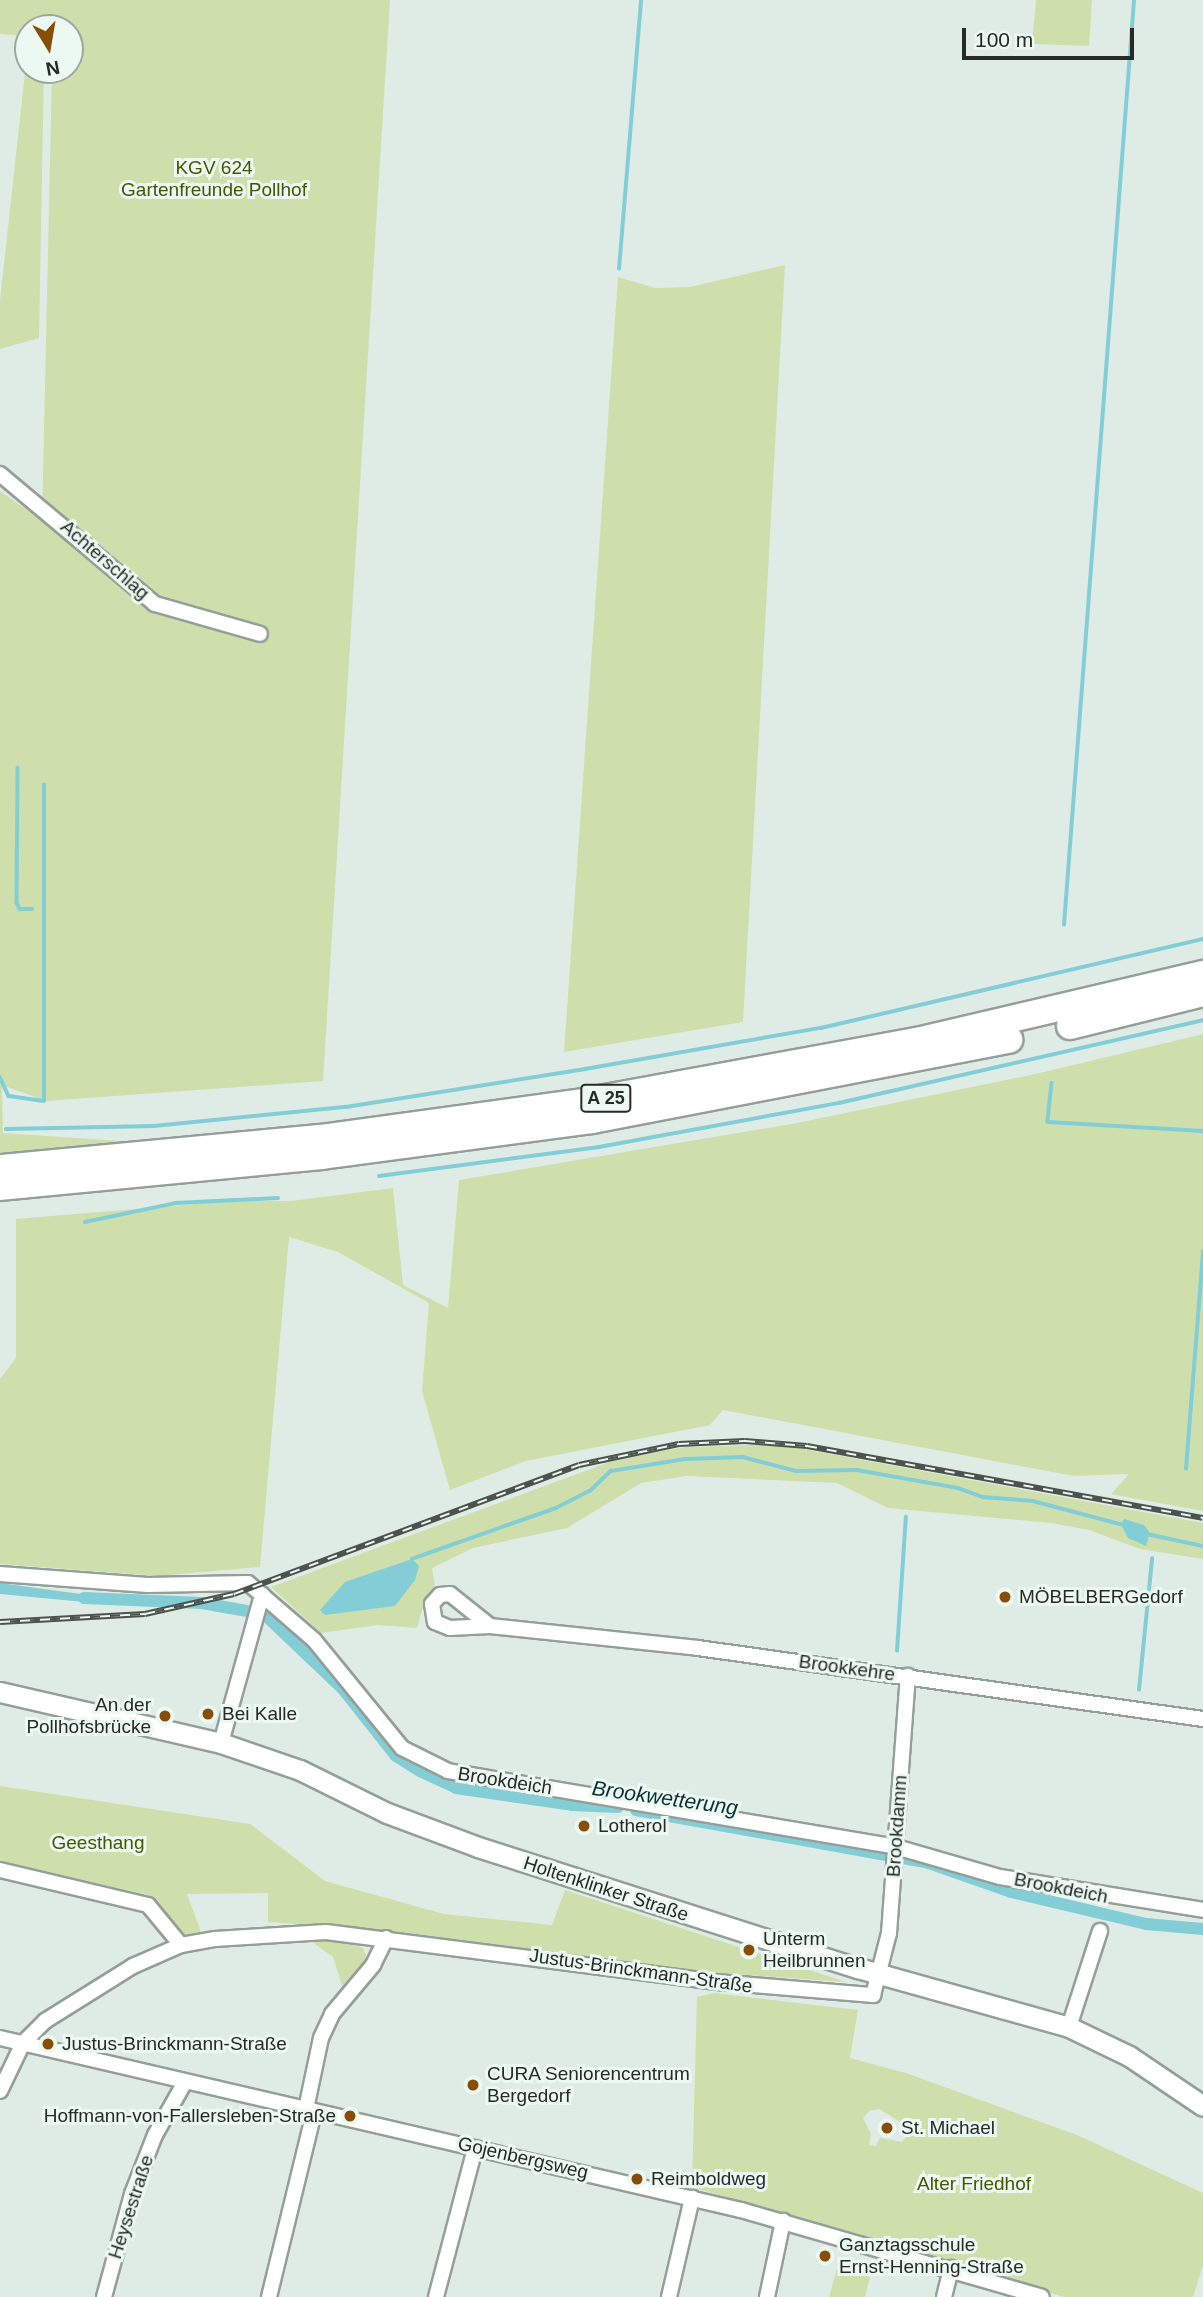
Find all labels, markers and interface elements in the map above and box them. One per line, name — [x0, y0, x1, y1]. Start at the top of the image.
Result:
north arrow — [14, 14, 84, 84]
scale bar — [965, 14, 1136, 58]
text: 100 m — [975, 28, 1033, 51]
text: N — [44, 57, 61, 80]
park label: KGV 624 Gartenfreunde Pollhof — [121, 157, 307, 201]
street label: Achterschlag — [56, 515, 154, 605]
road number: A 25 — [580, 1084, 632, 1112]
place label: MÖBELBERGedorf — [1019, 1586, 1183, 1608]
marker: MÖBELBERGedorf — [997, 1589, 1013, 1605]
street label: Brookkehre — [797, 1650, 897, 1686]
place label: An der Pollhofsbrücke — [26, 1694, 151, 1738]
place label: Bei Kalle — [222, 1703, 297, 1725]
marker: Bei Kalle — [200, 1706, 216, 1722]
marker: An der Pollhofsbrücke — [157, 1708, 173, 1724]
street label: Brookdeich — [456, 1762, 554, 1800]
street label: Brookdamm — [882, 1774, 912, 1878]
water label: Brookwetterung — [590, 1775, 740, 1821]
place label: Lotherol — [598, 1815, 667, 1837]
marker: Lotherol — [576, 1818, 592, 1834]
park label: Geesthang — [52, 1832, 144, 1854]
street label: Holtenklinker Straße — [521, 1852, 691, 1926]
street label: Brookdeich — [1012, 1868, 1110, 1908]
place label: Unterm Heilbrunnen — [763, 1928, 865, 1972]
marker: Unterm Heilbrunnen — [741, 1942, 757, 1958]
street label: Justus-Brinckmann-Straße — [528, 1944, 754, 1998]
place label: Justus-Brinckmann-Straße — [62, 2033, 287, 2055]
marker: Justus-Brinckmann-Straße — [40, 2036, 56, 2052]
place label: CURA Seniorencentrum Bergedorf — [487, 2063, 691, 2107]
marker: CURA Seniorencentrum Bergedorf — [465, 2077, 481, 2093]
place label: Hoffmann-von-Fallersleben-Straße — [44, 2105, 336, 2127]
marker: Hoffmann-von-Fallersleben-Straße — [342, 2108, 358, 2124]
place label: St. Michael — [901, 2117, 995, 2139]
marker: St. Michael — [879, 2120, 895, 2136]
street label: Gojenbergsweg — [456, 2132, 590, 2184]
street label: Heysestraße — [104, 2152, 158, 2262]
place label: Reimboldweg — [651, 2168, 766, 2190]
marker: Reimboldweg — [629, 2171, 645, 2187]
park label: Alter Friedhof — [917, 2173, 1031, 2195]
place label: Ganztagsschule Ernst-Henning-Straße — [839, 2234, 1024, 2278]
marker: Ganztagsschule Ernst-Henning-Straße — [817, 2248, 833, 2264]

